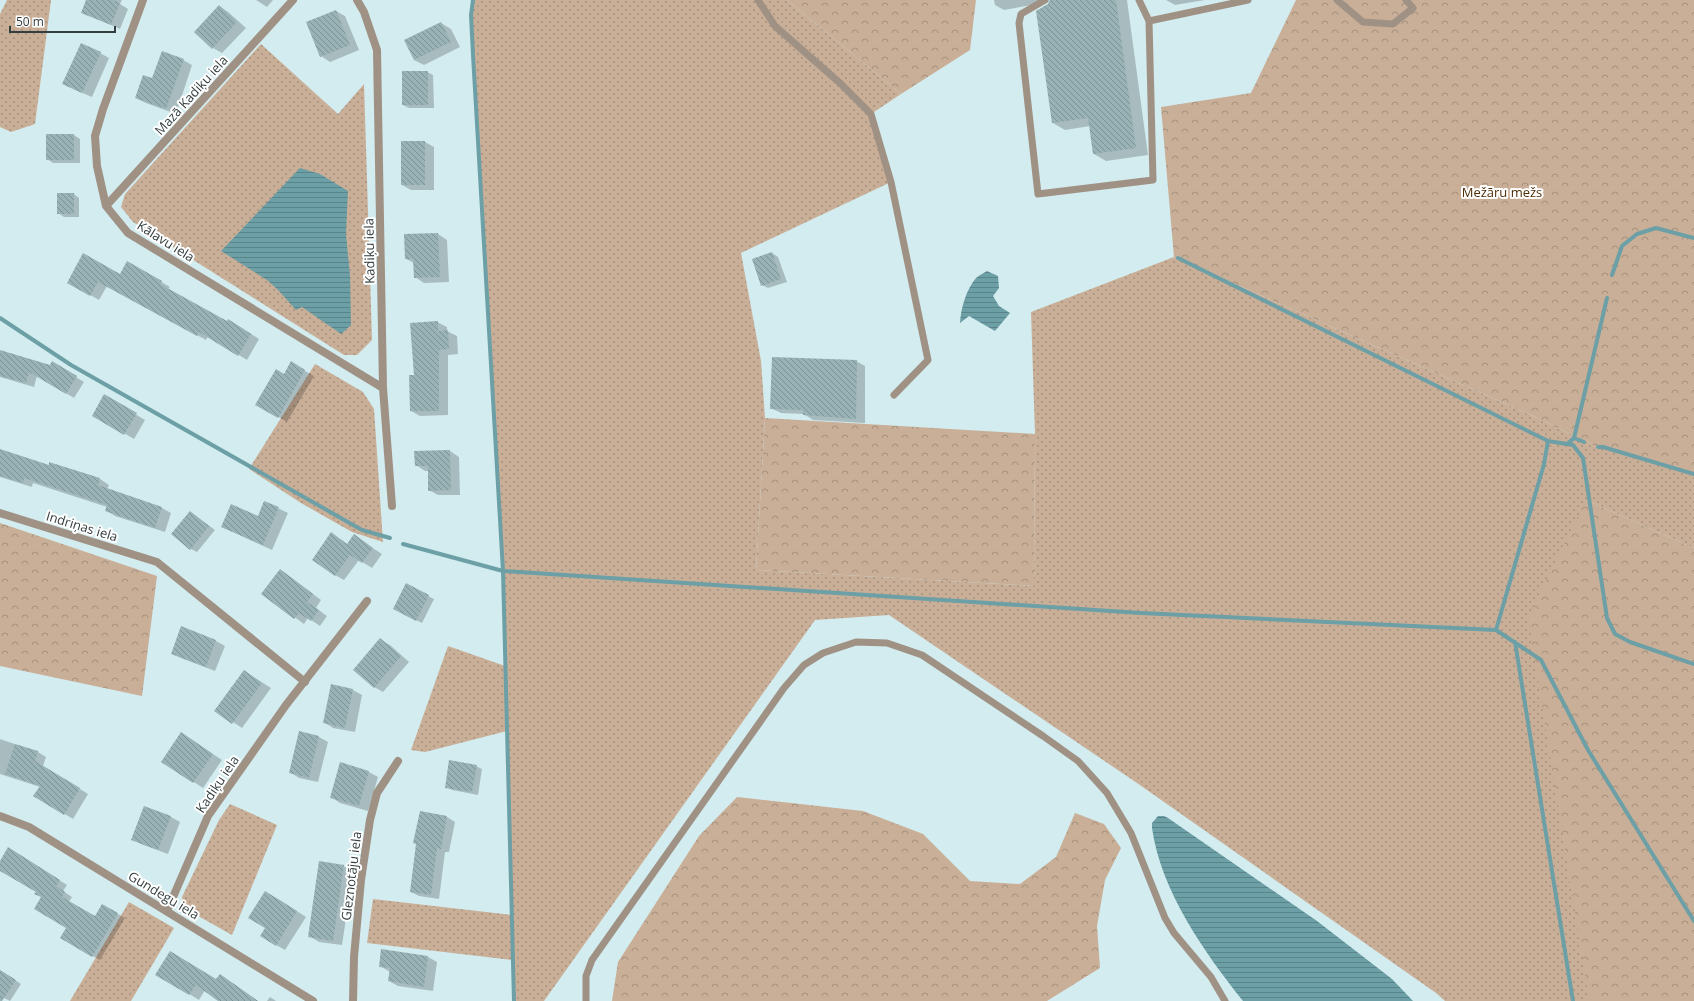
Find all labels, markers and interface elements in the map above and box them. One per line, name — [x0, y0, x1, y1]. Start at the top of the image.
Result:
scale bar — [10, 8, 115, 34]
text: 50 m — [16, 13, 44, 30]
street label: Mazā Kadiķu iela — [150, 51, 232, 139]
park label: Mežāru mežs — [1462, 183, 1542, 201]
street label: Kālavu iela — [134, 216, 198, 266]
street label: Kadiķu iela — [359, 218, 379, 284]
street label: Indriņas iela — [44, 507, 120, 545]
street label: Kadiķu iela — [191, 752, 243, 816]
street label: Gleznotāju iela — [337, 830, 365, 922]
street label: Gundegu iela — [125, 867, 203, 923]

